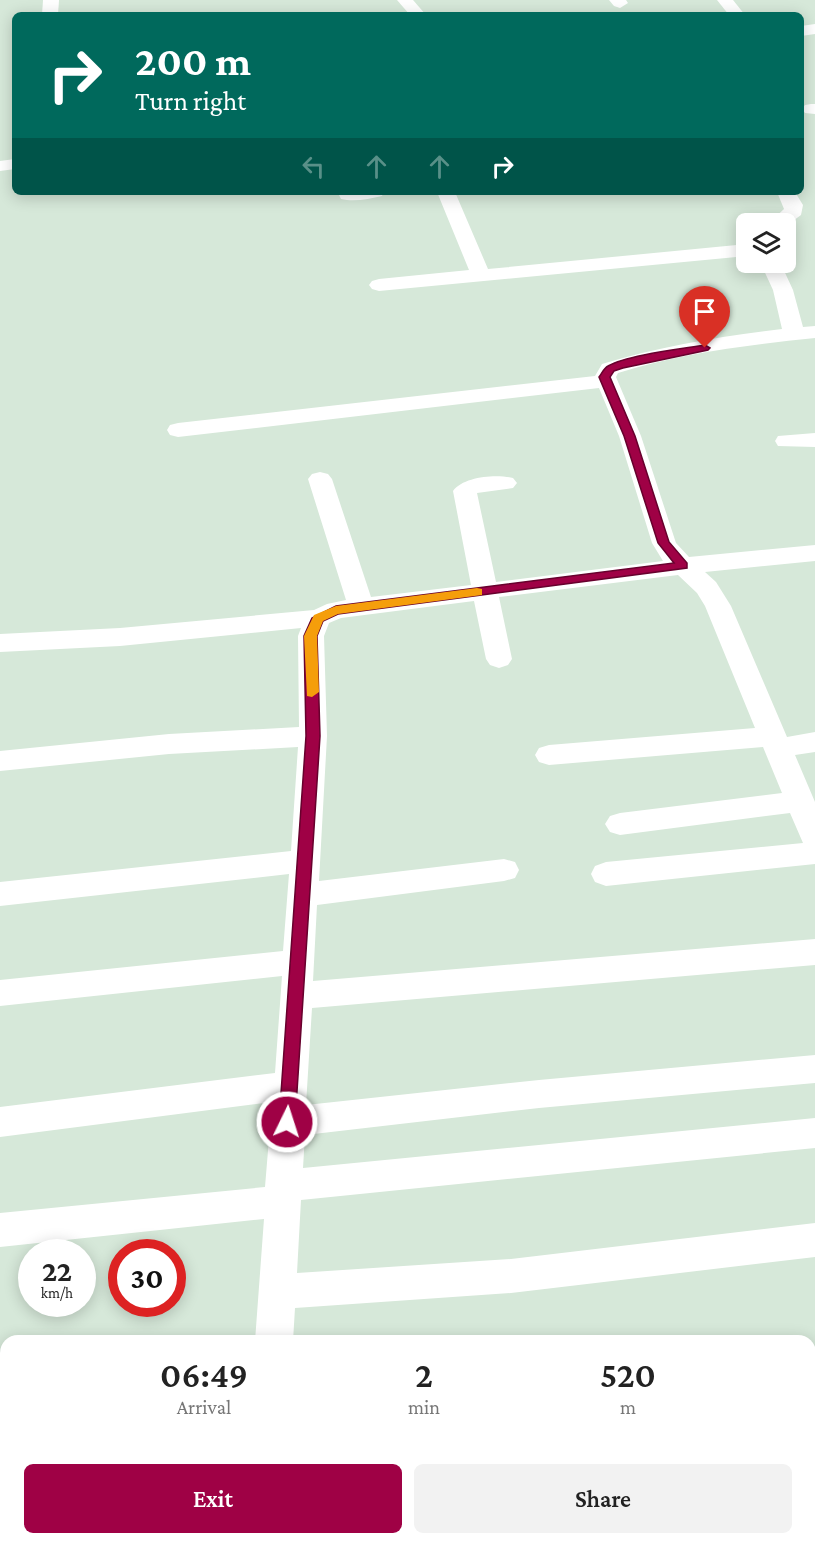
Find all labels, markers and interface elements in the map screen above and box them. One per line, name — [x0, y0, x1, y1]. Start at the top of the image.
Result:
icon: right — [36, 36, 114, 114]
text: 200 m — [135, 37, 251, 84]
text: Turn right — [135, 86, 246, 116]
icon: left — [297, 150, 330, 183]
icon: ahead — [360, 150, 393, 183]
icon: ahead — [423, 150, 456, 183]
icon: right — [486, 150, 519, 183]
map controls — [736, 213, 796, 273]
button: layers — [736, 213, 796, 273]
pin — [679, 286, 730, 348]
icon: arrive — [688, 295, 721, 328]
position arrow — [255, 1090, 319, 1154]
speed limit sign: 30 — [108, 1239, 186, 1317]
text: 22 — [42, 1254, 72, 1287]
text: km/h — [41, 1285, 73, 1301]
text: 06:49 — [160, 1355, 248, 1395]
text: 2 — [415, 1355, 433, 1395]
text: 520 — [600, 1355, 656, 1395]
text: Arrival — [177, 1396, 231, 1418]
text: min — [408, 1396, 440, 1418]
text: m — [620, 1396, 636, 1418]
button: Exit — [24, 1464, 402, 1533]
button: Share — [414, 1464, 792, 1533]

